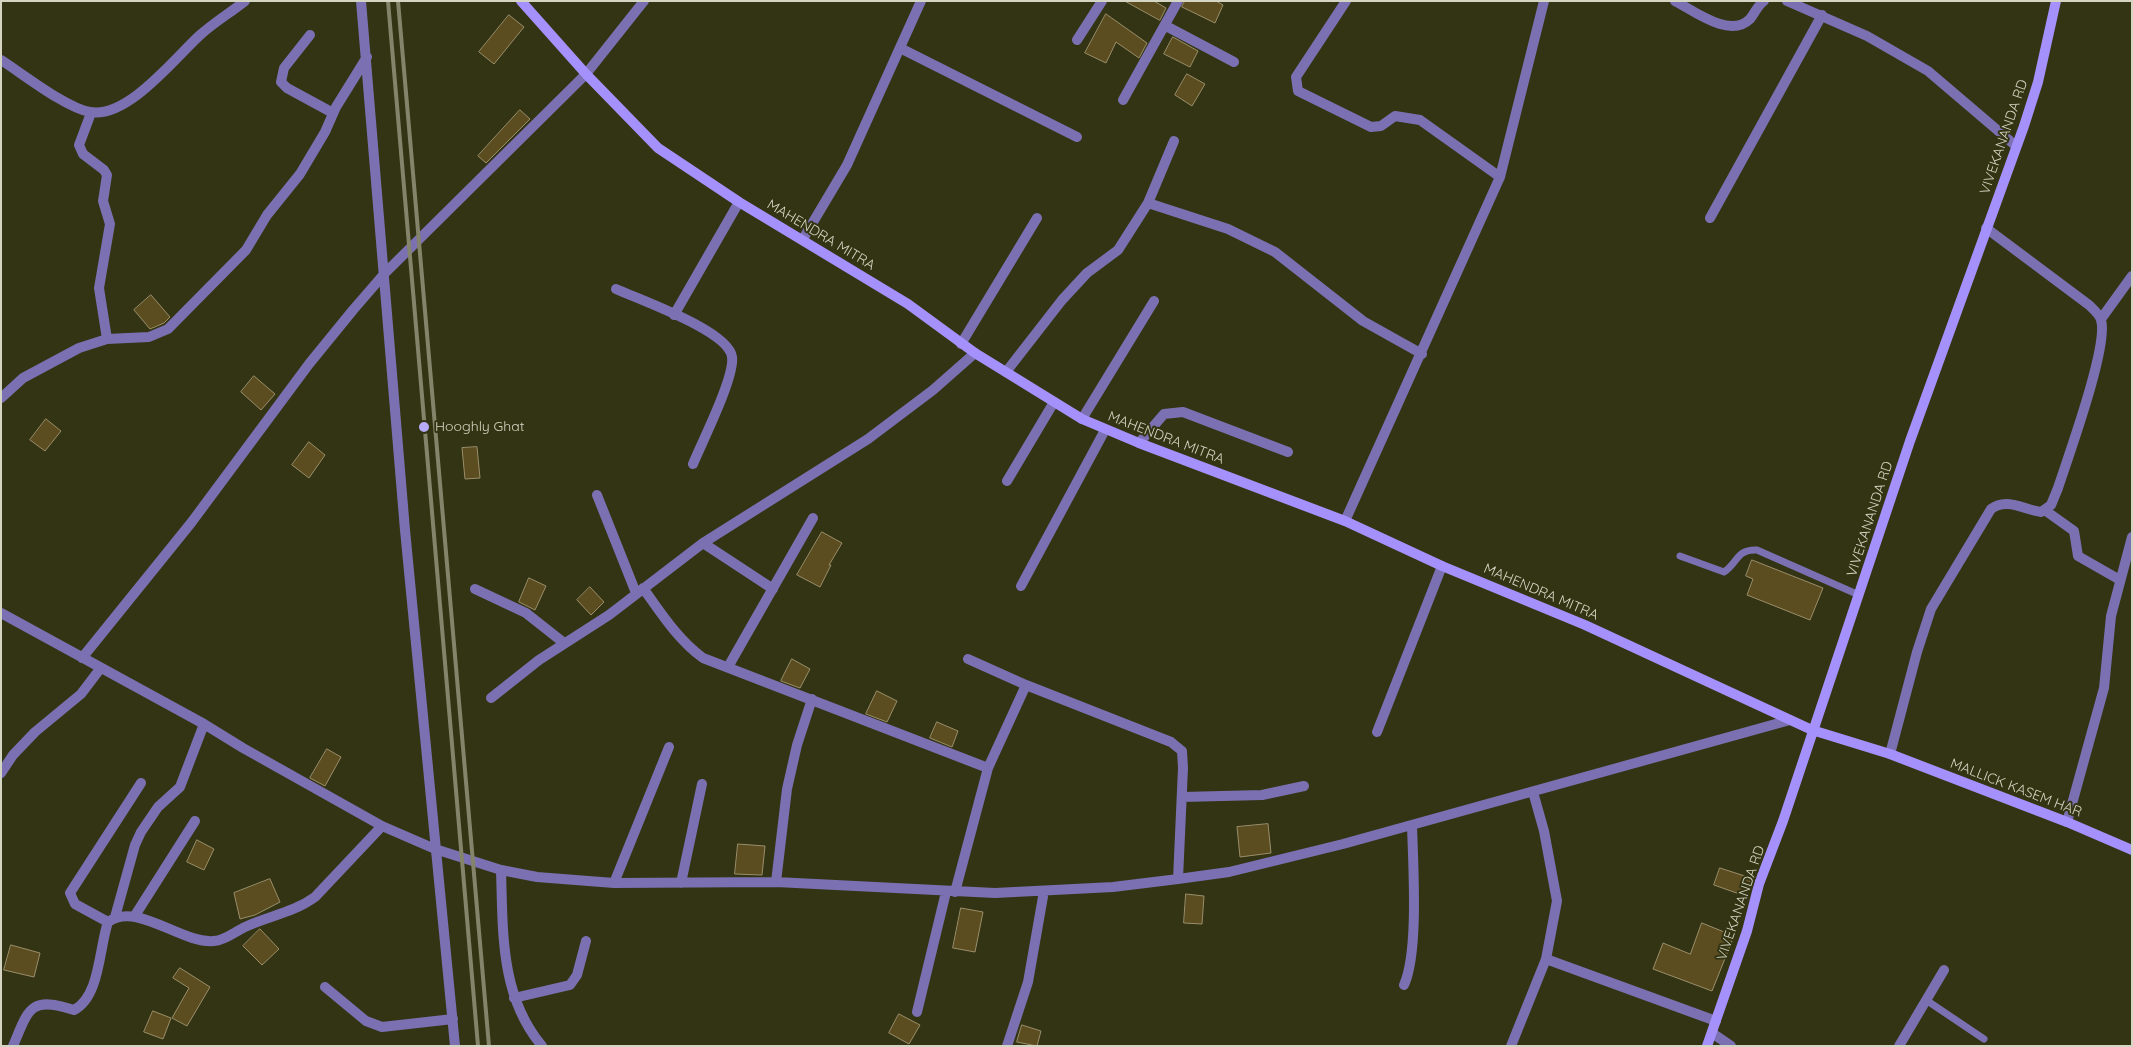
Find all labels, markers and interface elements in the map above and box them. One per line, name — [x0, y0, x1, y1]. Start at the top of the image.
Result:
street label: VIVEKANANDA RD — [1976, 77, 2032, 197]
street label: MAHENDRA MITRA — [764, 196, 878, 274]
street label: MAHENDRA MITRA — [1106, 408, 1226, 468]
place label: Hooghly Ghat — [435, 419, 524, 435]
marker: Hooghly Ghat — [417, 420, 431, 434]
street label: VIVEKANANDA RD — [1843, 459, 1897, 579]
street label: MAHENDRA MITRA — [1481, 560, 1601, 624]
street label: MALLICK KASEM HAR — [1948, 755, 2084, 821]
street label: VIVEKANANDA RD — [1713, 843, 1769, 963]

